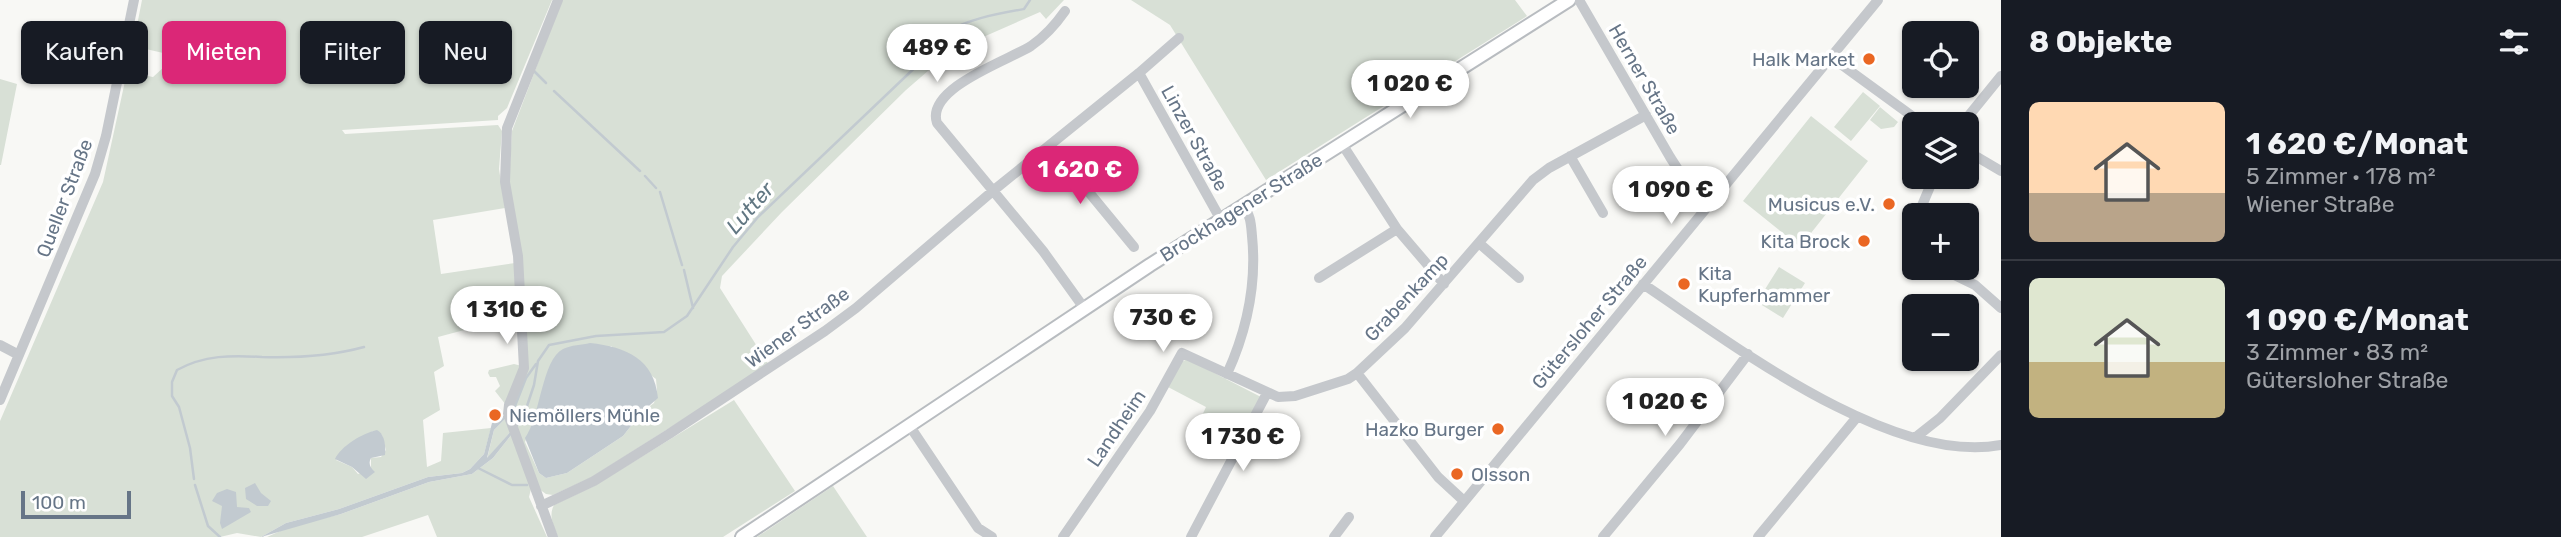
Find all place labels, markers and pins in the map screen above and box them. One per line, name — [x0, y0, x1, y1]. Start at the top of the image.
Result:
pin: 489 € — [888, 24, 986, 84]
place label: Halk Market — [1752, 48, 1856, 71]
marker: Halk Market — [1861, 51, 1877, 67]
pin: 1 020 € — [1345, 60, 1475, 120]
pin: 1 620 € — [1015, 146, 1145, 206]
pin: 1 090 € — [1606, 166, 1736, 226]
place label: Musicus e.V. — [1768, 193, 1875, 216]
marker: Musicus e.V. — [1881, 196, 1897, 212]
place label: Kita Brock — [1760, 230, 1850, 253]
marker: Kita Brock — [1856, 233, 1872, 249]
place label: Kita Kupferhammer — [1698, 262, 1831, 307]
marker: Kita Kupferhammer — [1676, 276, 1692, 292]
pin: 1 310 € — [442, 286, 572, 346]
pin: 730 € — [1114, 294, 1212, 354]
pin: 1 020 € — [1600, 378, 1730, 438]
place label: Niemöllers Mühle — [509, 404, 660, 427]
marker: Niemöllers Mühle — [487, 407, 503, 423]
pin: 1 730 € — [1178, 414, 1308, 473]
place label: Hazko Burger — [1365, 418, 1485, 441]
marker: Hazko Burger — [1490, 421, 1506, 437]
place label: Olsson — [1471, 463, 1530, 486]
marker: Olsson — [1449, 466, 1465, 482]

